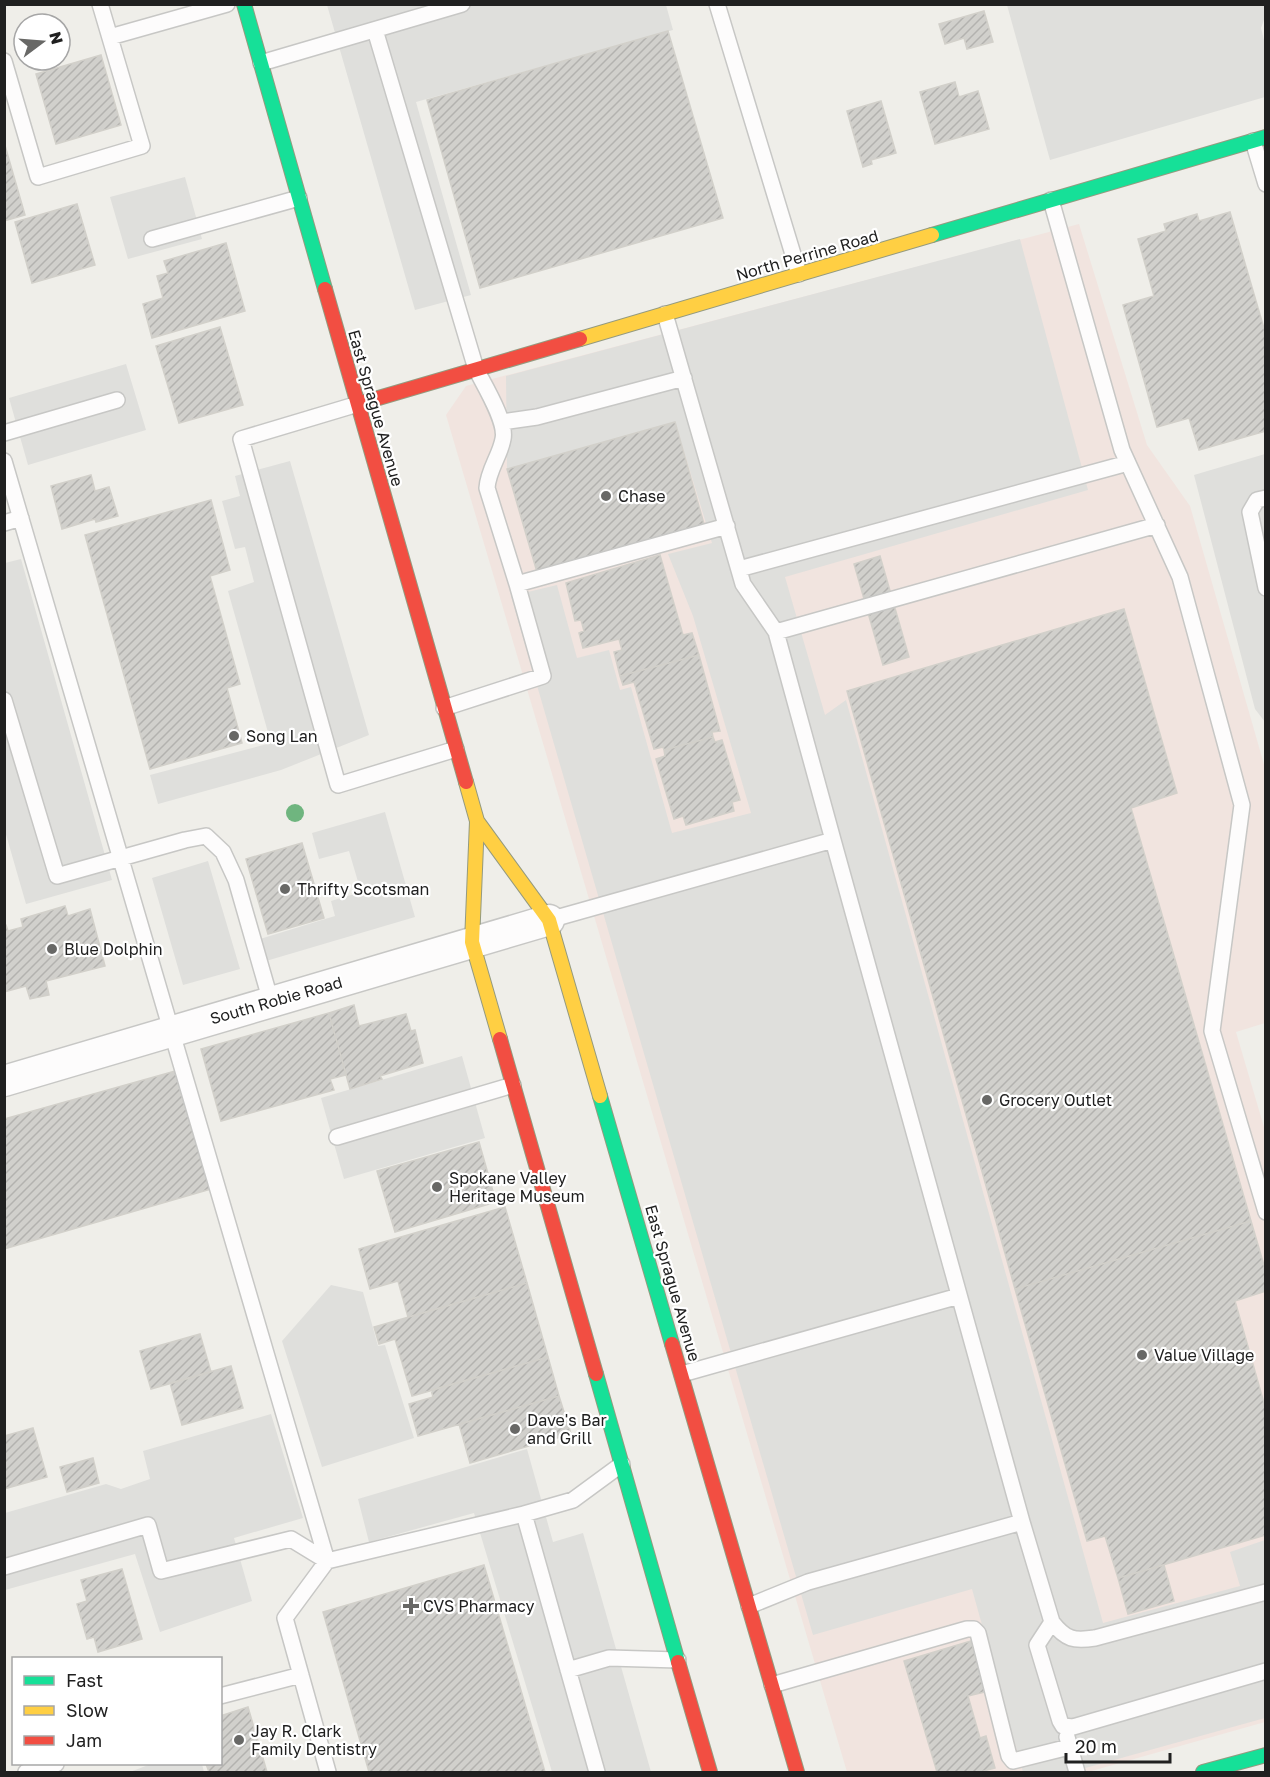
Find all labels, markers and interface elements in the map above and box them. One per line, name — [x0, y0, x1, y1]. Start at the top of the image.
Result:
north arrow — [12, 12, 72, 72]
text: N — [45, 29, 68, 46]
street label: North Perrine Road — [733, 225, 881, 285]
street label: East Sprague Avenue — [344, 327, 408, 489]
place label: Chase — [618, 486, 666, 506]
marker: Chase — [599, 489, 613, 503]
place label: Song Lan — [246, 726, 318, 746]
marker: Song Lan — [227, 729, 241, 743]
place label: Thrifty Scotsman — [297, 879, 429, 899]
marker: Thrifty Scotsman — [278, 882, 292, 896]
place label: Blue Dolphin — [64, 939, 163, 959]
marker: Blue Dolphin — [45, 942, 59, 956]
street label: South Robie Road — [208, 972, 344, 1028]
place label: Grocery Outlet — [999, 1090, 1112, 1110]
marker: Grocery Outlet — [980, 1093, 994, 1107]
place label: Spokane Valley Heritage Museum — [449, 1168, 585, 1206]
marker: Spokane Valley Heritage Museum — [430, 1180, 444, 1194]
street label: East Sprague Avenue — [641, 1202, 705, 1364]
place label: Value Village — [1154, 1345, 1254, 1365]
marker: Value Village — [1135, 1348, 1149, 1362]
place label: Dave's Bar and Grill — [527, 1410, 607, 1448]
marker: Dave's Bar and Grill — [508, 1422, 522, 1436]
place label: CVS Pharmacy — [423, 1596, 534, 1616]
marker: CVS Pharmacy — [404, 1599, 418, 1613]
legend — [12, 1657, 222, 1765]
text: Fast — [66, 1669, 103, 1691]
text: Slow — [66, 1699, 109, 1721]
place label: Jay R. Clark Family Dentistry — [251, 1721, 377, 1759]
scale bar — [1066, 1726, 1170, 1764]
text: Jam — [66, 1729, 102, 1751]
marker: Jay R. Clark Family Dentistry — [232, 1733, 246, 1747]
text: 20 m — [1075, 1735, 1117, 1757]

